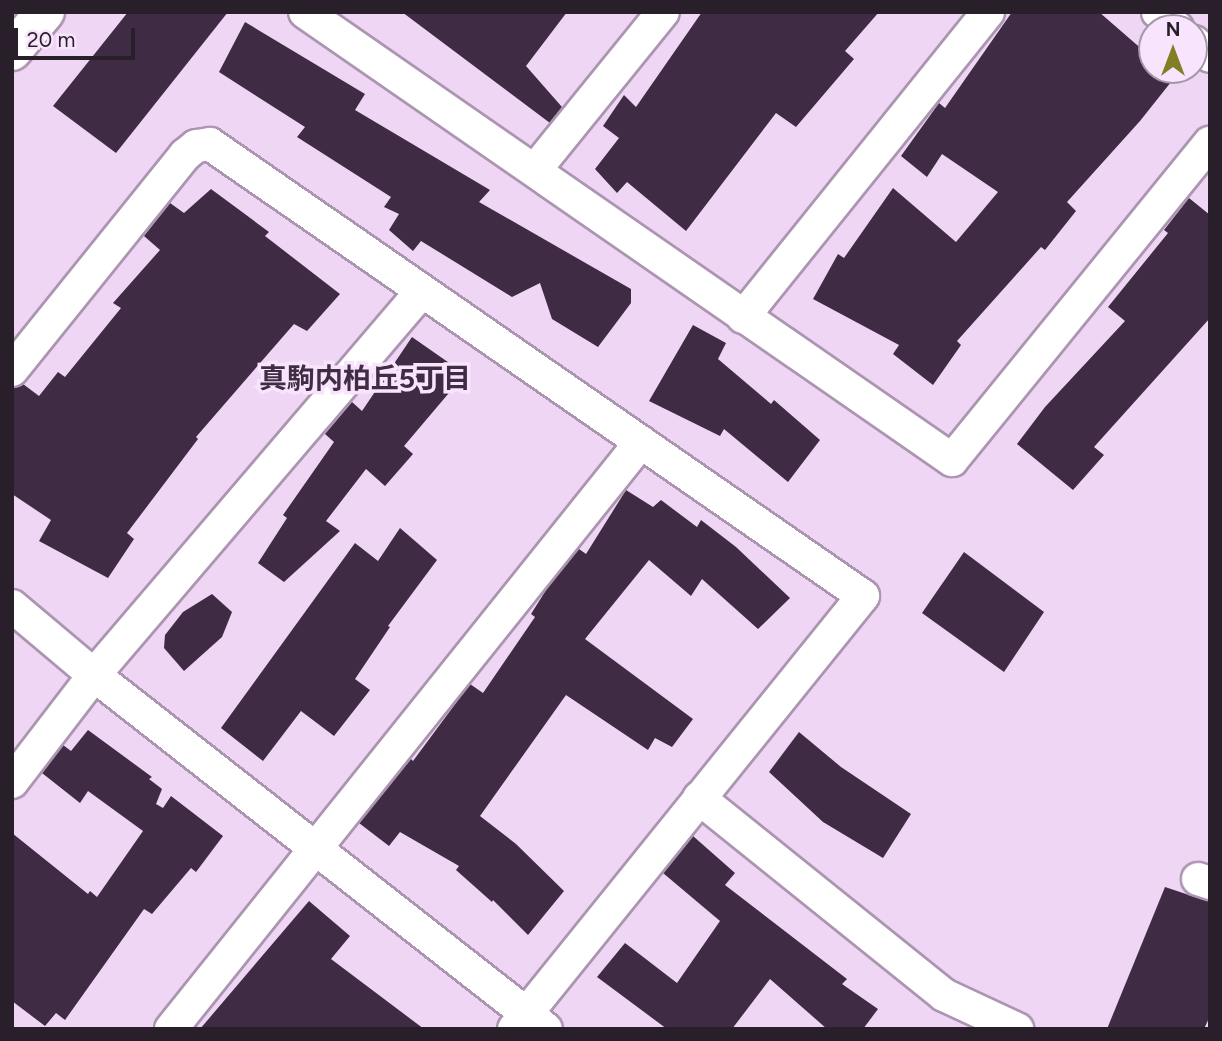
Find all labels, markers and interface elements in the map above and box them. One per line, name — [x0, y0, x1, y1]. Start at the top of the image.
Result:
scale bar — [18, 14, 138, 58]
north arrow — [1138, 14, 1208, 84]
text: N — [1166, 18, 1180, 41]
text: 20 m — [27, 27, 75, 52]
district label: 真駒内柏丘5丁目 — [259, 361, 471, 395]

